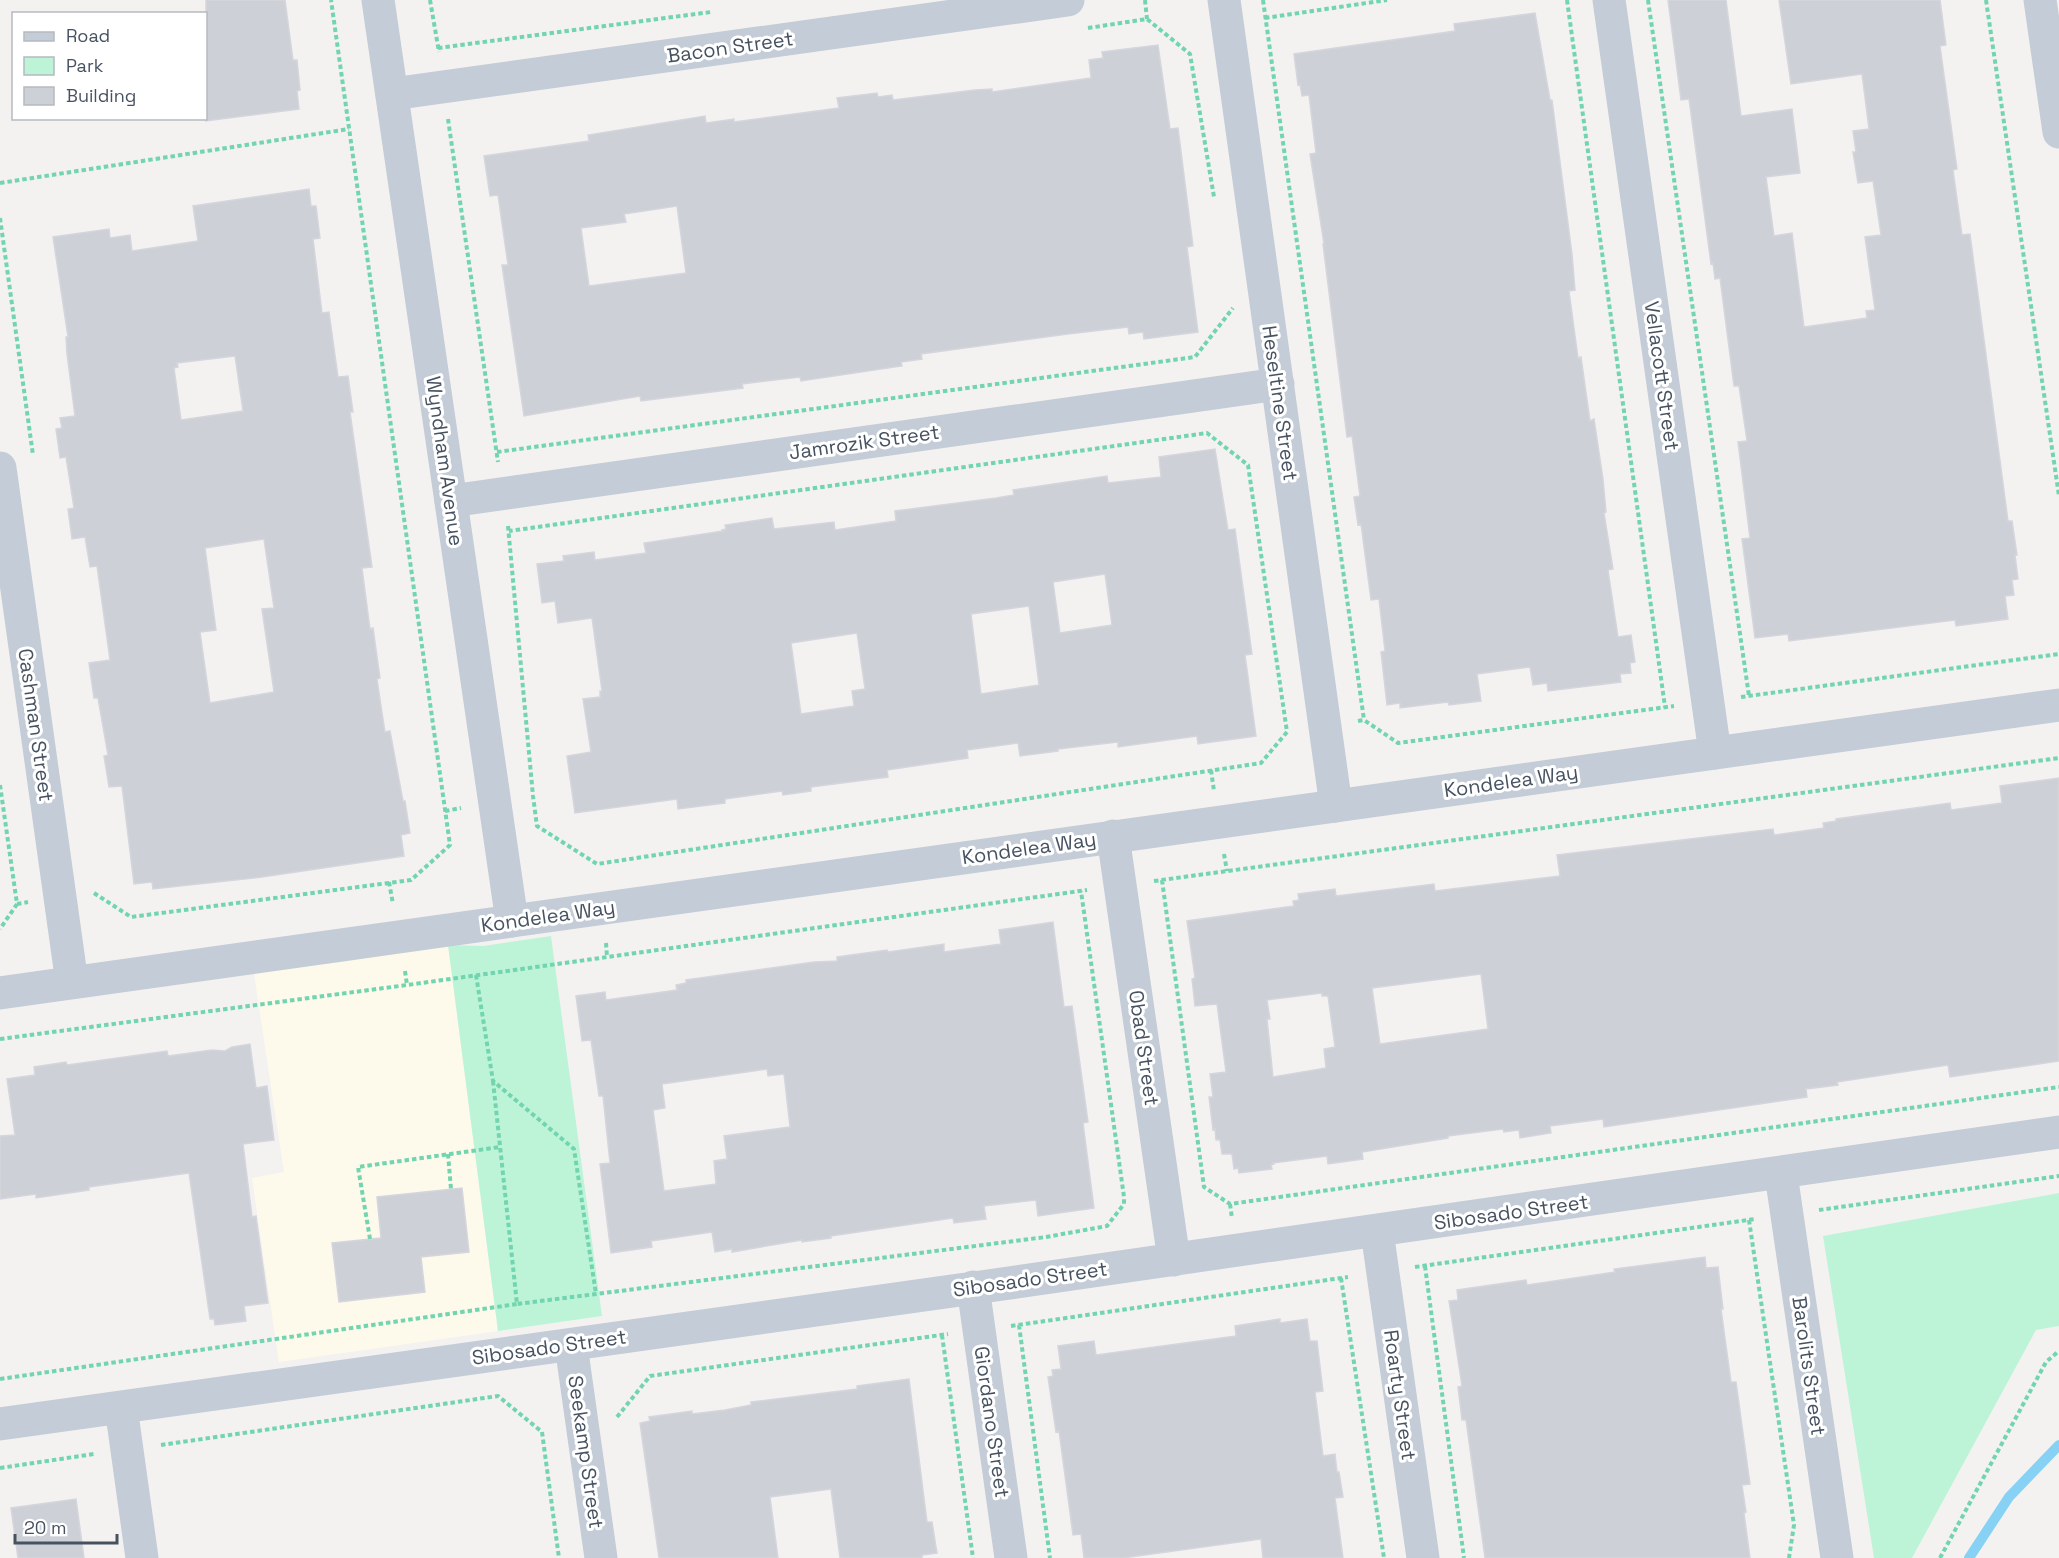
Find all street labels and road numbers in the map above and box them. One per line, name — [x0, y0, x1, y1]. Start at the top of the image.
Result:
street label: Bacon Street — [665, 25, 795, 69]
street label: Vellacott Street — [1639, 300, 1685, 452]
street label: Heseltine Street — [1256, 324, 1304, 482]
street label: Wyndham Avenue — [420, 374, 470, 548]
street label: Jamrozik Street — [787, 419, 941, 465]
street label: Cashman Street — [12, 647, 60, 803]
street label: Kondelea Way — [1442, 759, 1580, 803]
street label: Kondelea Way — [960, 826, 1098, 870]
street label: Kondelea Way — [479, 894, 617, 938]
street label: Obad Street — [1123, 988, 1165, 1108]
street label: Sibosado Street — [1432, 1188, 1590, 1236]
street label: Sibosado Street — [951, 1255, 1109, 1303]
street label: Barolits Street — [1786, 1295, 1832, 1437]
street label: Sibosado Street — [470, 1323, 628, 1371]
street label: Roarty Street — [1378, 1328, 1422, 1462]
street label: Giordano Street — [968, 1344, 1016, 1500]
street label: Seekamp Street — [562, 1374, 610, 1530]

